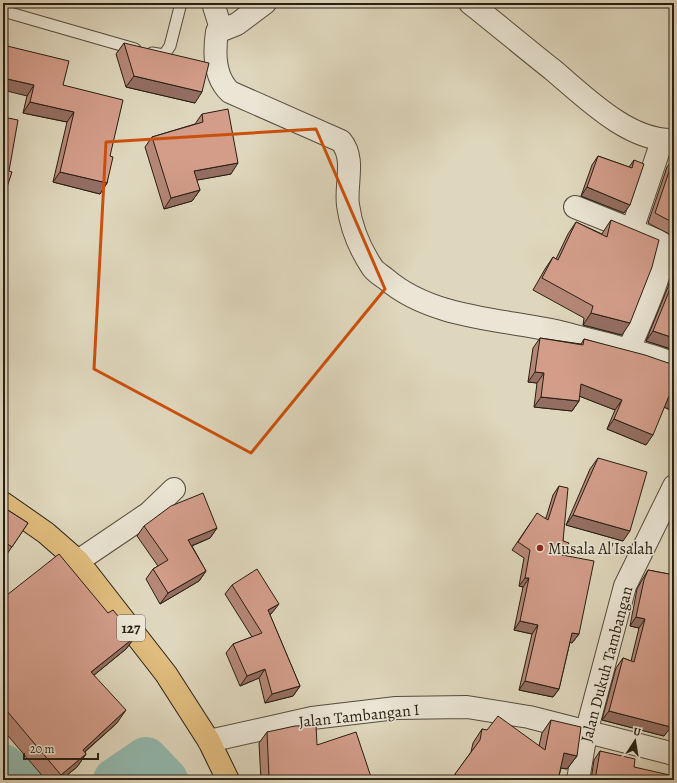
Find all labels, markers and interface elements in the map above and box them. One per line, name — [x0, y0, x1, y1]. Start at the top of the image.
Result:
place label: Musala Al'Isalah — [548, 538, 654, 560]
marker: Musala Al'Isalah — [535, 543, 545, 553]
street label: Jalan Dukuh Tambangan — [576, 584, 638, 745]
road number: 127 — [117, 615, 145, 641]
street label: Jalan Tambangan I — [298, 699, 421, 733]
north arrow — [615, 721, 655, 761]
text: U — [632, 724, 643, 740]
scale bar — [24, 735, 98, 761]
text: 20 m — [30, 741, 54, 757]

